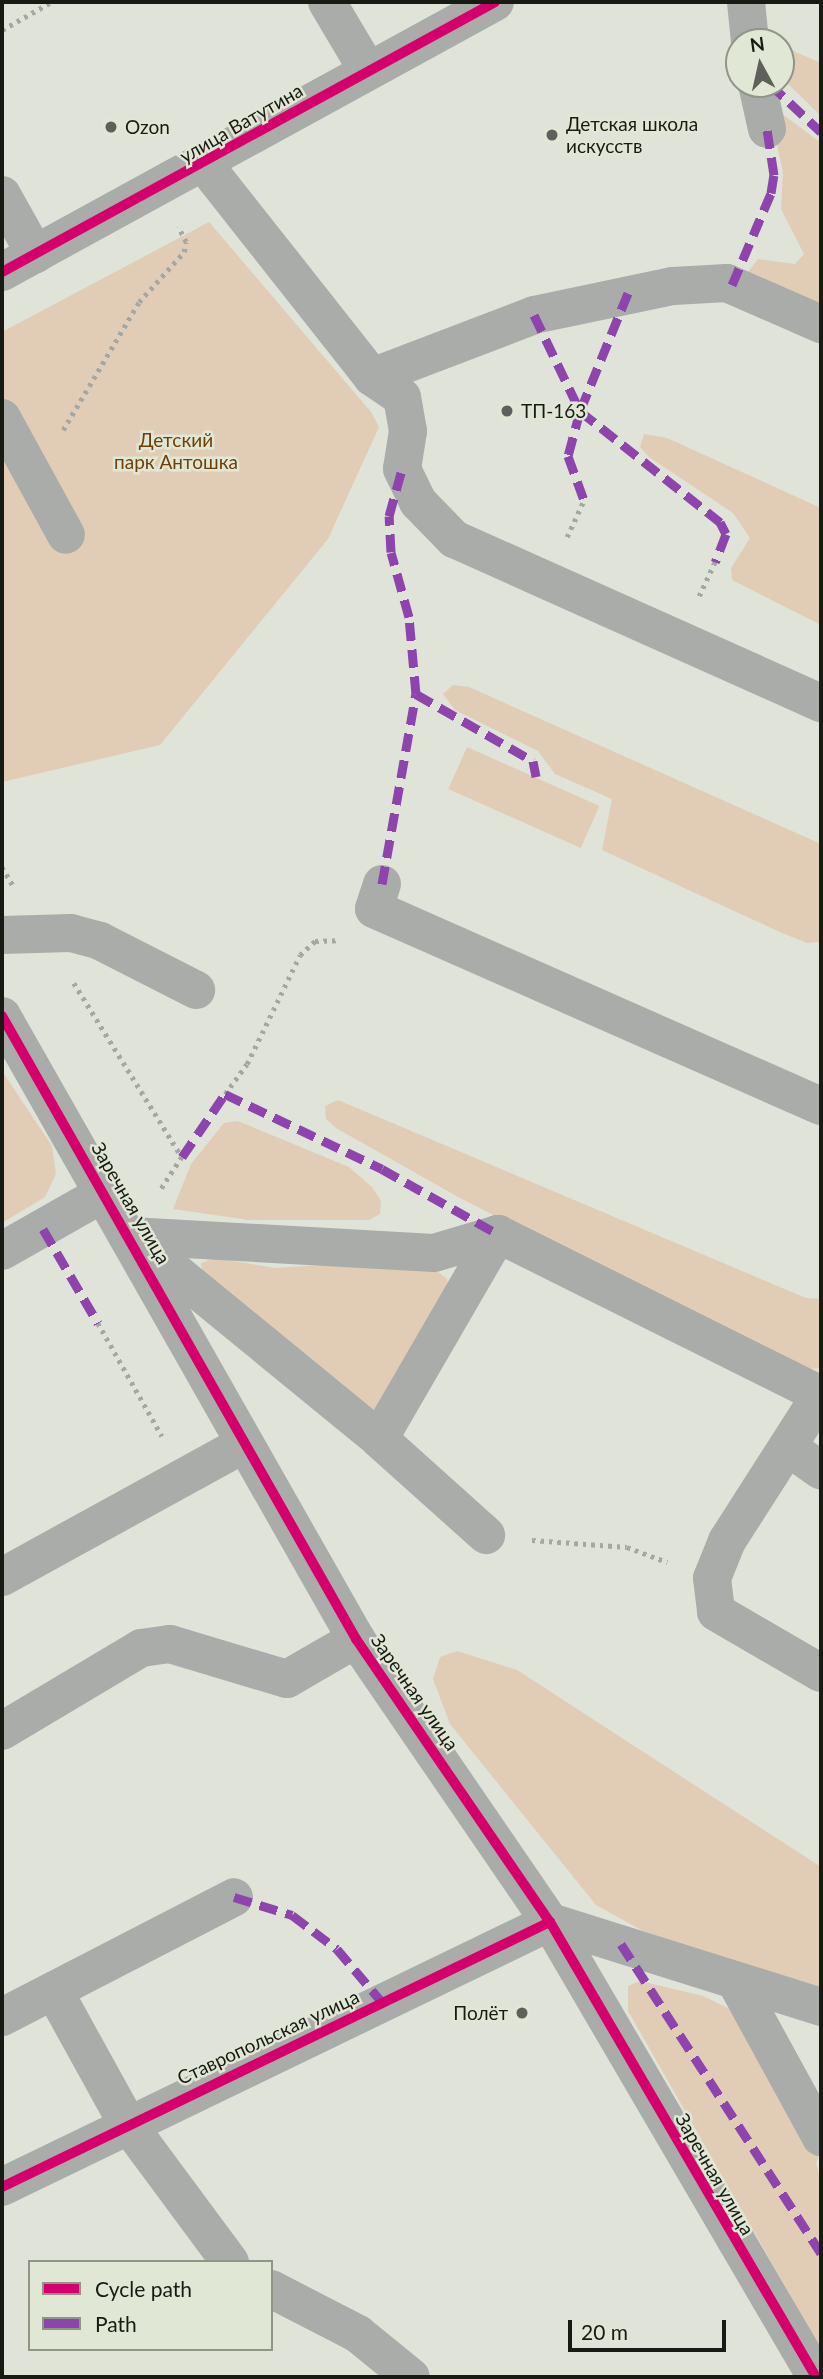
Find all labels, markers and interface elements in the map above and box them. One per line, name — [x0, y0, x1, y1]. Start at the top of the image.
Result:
north arrow — [725, 28, 795, 98]
text: N — [748, 31, 766, 56]
street label: улица Ватутина — [175, 79, 307, 167]
place label: Детская школа искусств — [566, 113, 698, 157]
place label: Ozon — [125, 116, 170, 138]
marker: Ozon — [103, 119, 119, 135]
marker: Детская школа искусств — [544, 127, 560, 143]
place label: ТП-163 — [521, 400, 586, 422]
marker: ТП-163 — [499, 403, 515, 419]
park label: Детский парк Антошка — [114, 429, 238, 473]
street label: Заречная улица — [87, 1138, 175, 1268]
street label: Заречная улица — [366, 1629, 464, 1755]
street label: Ставропольская улица — [173, 1985, 363, 2089]
place label: Полёт — [453, 2002, 508, 2024]
marker: Полёт — [514, 2005, 530, 2021]
street label: Заречная улица — [671, 2109, 759, 2239]
legend — [28, 2260, 273, 2351]
text: Cycle path — [95, 2276, 192, 2301]
scale bar — [571, 2306, 728, 2350]
text: Path — [95, 2311, 137, 2336]
text: 20 m — [581, 2319, 628, 2344]

